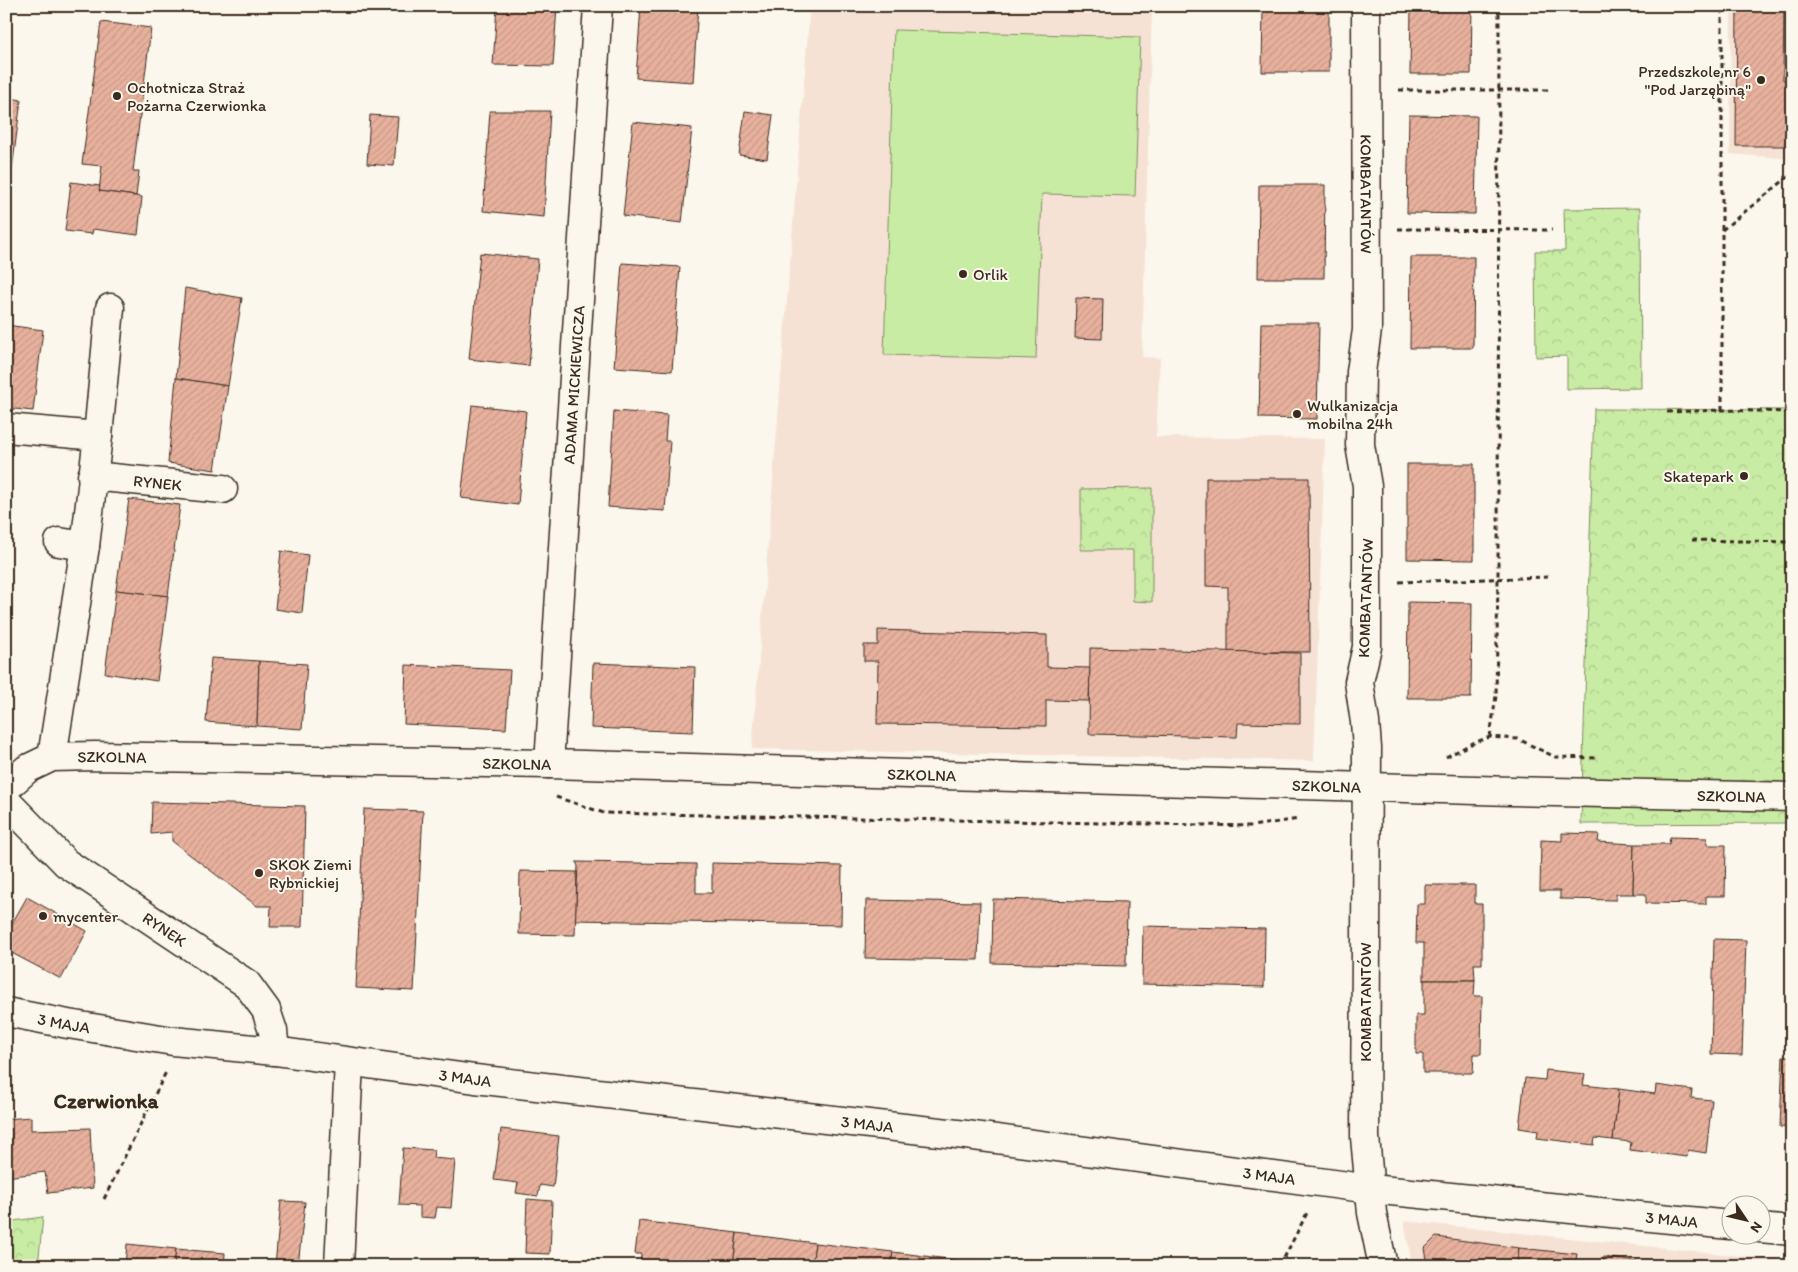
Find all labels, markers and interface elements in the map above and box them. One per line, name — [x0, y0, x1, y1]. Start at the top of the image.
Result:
place label: Przedszkole nr 6 "Pod Jarzębiną" — [1638, 62, 1751, 99]
marker: Przedszkole nr 6 "Pod Jarzębiną" — [1755, 74, 1767, 86]
place label: Ochotnicza Straż Pożarna Czerwionka — [127, 78, 267, 115]
marker: Ochotnicza Straż Pożarna Czerwionka — [111, 90, 123, 102]
street label: KOMBATANTÓW — [1356, 134, 1376, 254]
place label: Orlik — [973, 265, 1009, 284]
marker: Orlik — [957, 268, 969, 280]
street label: ADAMA MICKIEWICZA — [559, 305, 589, 465]
place label: Wulkanizacja mobilna 24h — [1307, 396, 1398, 433]
marker: Wulkanizacja mobilna 24h — [1291, 408, 1303, 420]
place label: Skatepark — [1664, 467, 1734, 486]
marker: Skatepark — [1738, 470, 1750, 482]
street label: RYNEK — [132, 471, 184, 495]
street label: KOMBATANTÓW — [1354, 538, 1377, 658]
street label: SZKOLNA — [77, 747, 147, 767]
street label: SZKOLNA — [482, 754, 552, 774]
street label: SZKOLNA — [887, 764, 957, 785]
street label: SZKOLNA — [1292, 776, 1361, 797]
street label: SZKOLNA — [1697, 786, 1766, 806]
place label: SKOK Ziemi Rybnickiej — [269, 855, 352, 892]
marker: SKOK Ziemi Rybnickiej — [253, 867, 265, 879]
place label: mycenter — [53, 907, 119, 926]
street label: RYNEK — [139, 908, 191, 951]
marker: mycenter — [37, 910, 49, 922]
street label: KOMBATANTÓW — [1356, 942, 1375, 1062]
street label: 3 MAJA — [36, 1009, 91, 1037]
street label: 3 MAJA — [438, 1065, 492, 1091]
district label: Czerwionka — [53, 1088, 160, 1113]
street label: 3 MAJA — [840, 1112, 895, 1137]
street label: 3 MAJA — [1242, 1163, 1297, 1189]
north arrow — [1720, 1194, 1770, 1244]
street label: 3 MAJA — [1644, 1208, 1699, 1232]
text: N — [1747, 1218, 1766, 1236]

